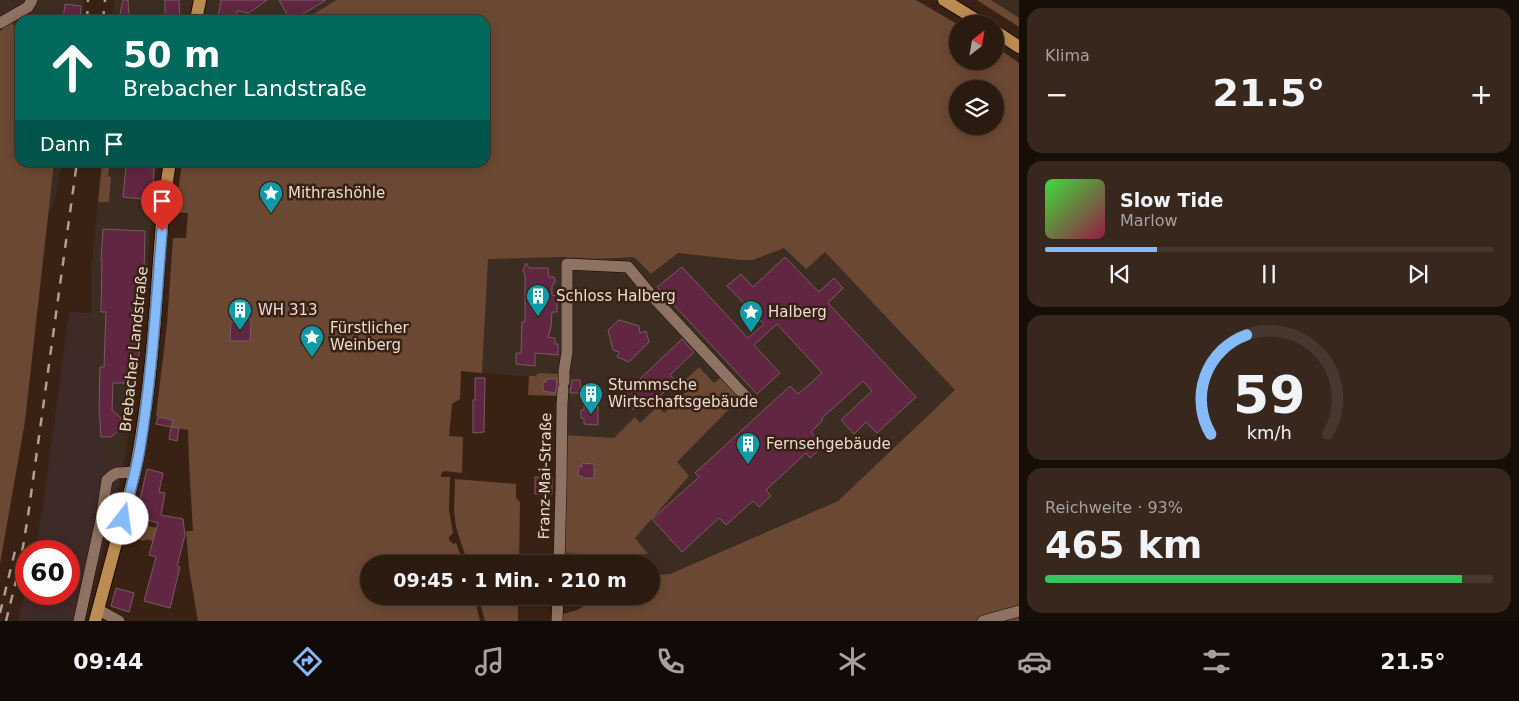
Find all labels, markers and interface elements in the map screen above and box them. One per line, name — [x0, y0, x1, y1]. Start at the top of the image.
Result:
north arrow — [949, 15, 1004, 70]
map controls — [949, 15, 1004, 135]
icon: ahead — [40, 35, 105, 100]
text: 50 m — [123, 35, 220, 75]
text: Klima — [1045, 46, 1090, 65]
text: 21.5° — [1213, 71, 1325, 115]
text: Brebacher Landstraße — [123, 76, 367, 101]
text: − — [1045, 78, 1068, 111]
text: + — [1470, 78, 1493, 111]
button: layers — [949, 80, 1004, 135]
icon: arrive — [100, 130, 128, 158]
text: Dann — [40, 133, 90, 155]
pin — [141, 180, 183, 231]
place icon: Mithrashöhle — [258, 180, 284, 214]
place label: Mithrashöhle — [288, 184, 385, 202]
icon: arrive — [148, 187, 176, 215]
text: Slow Tide — [1120, 189, 1223, 211]
text: Marlow — [1120, 211, 1178, 230]
icon: previous — [1106, 260, 1134, 288]
icon: pause — [1255, 260, 1283, 288]
icon: next — [1404, 260, 1432, 288]
street label: Brebacher Landstraße — [116, 265, 152, 433]
building icon: Schloss Halberg — [525, 283, 551, 317]
place label: Schloss Halberg — [556, 287, 676, 305]
building icon: WH 313 — [227, 297, 253, 331]
place icon: Halberg — [738, 299, 764, 333]
place label: WH 313 — [258, 301, 318, 319]
place label: Halberg — [768, 303, 827, 321]
place label: Fürstlicher Weinberg — [330, 319, 409, 354]
place icon: Fürstlicher Weinberg — [299, 324, 325, 358]
text: 59 — [1233, 365, 1305, 425]
place label: Stummsche Wirtschaftsgebäude — [608, 376, 758, 411]
building icon: Stummsche Wirtschaftsgebäude — [578, 381, 604, 415]
street label: Franz-Mai-Straße — [535, 412, 555, 540]
text: km/h — [1246, 422, 1292, 443]
building icon: Fernsehgebäude — [735, 431, 761, 465]
place label: Fernsehgebäude — [766, 435, 891, 453]
position arrow — [96, 492, 148, 544]
text: Reichweite · 93% — [1045, 498, 1183, 517]
text: 465 km — [1045, 523, 1202, 567]
speed limit sign: 60 — [15, 540, 80, 605]
text: 09:45 · 1 Min. · 210 m — [393, 569, 627, 591]
icon: directions — [290, 644, 325, 679]
icon: music — [472, 644, 507, 679]
icon: phone — [653, 644, 688, 679]
icon: climate — [835, 644, 870, 679]
icon: car — [1017, 644, 1052, 679]
icon: filters — [1199, 644, 1234, 679]
text: 09:44 — [73, 649, 143, 674]
text: 21.5° — [1380, 649, 1446, 674]

